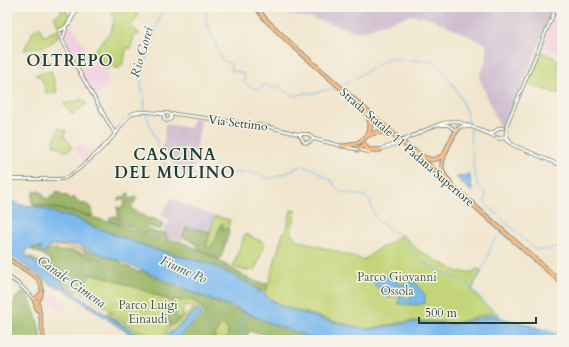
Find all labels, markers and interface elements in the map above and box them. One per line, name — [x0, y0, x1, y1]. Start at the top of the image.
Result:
water label: Rio Gorei — [126, 25, 158, 80]
district label: OLTREPO — [26, 50, 114, 72]
street label: Strada Statale 11 Padana Superiore — [336, 84, 478, 210]
street label: Via Settimo — [207, 111, 269, 135]
district label: CASCINA DEL MULINO — [114, 144, 236, 184]
water label: Canale Cimena — [34, 252, 109, 312]
water label: Fiume Po — [157, 252, 210, 288]
park label: Parco Giovanni Ossola — [357, 269, 437, 299]
park label: Parco Luigi Einaudi — [118, 297, 178, 327]
scale bar — [419, 299, 536, 325]
text: 500 m — [425, 305, 458, 321]

